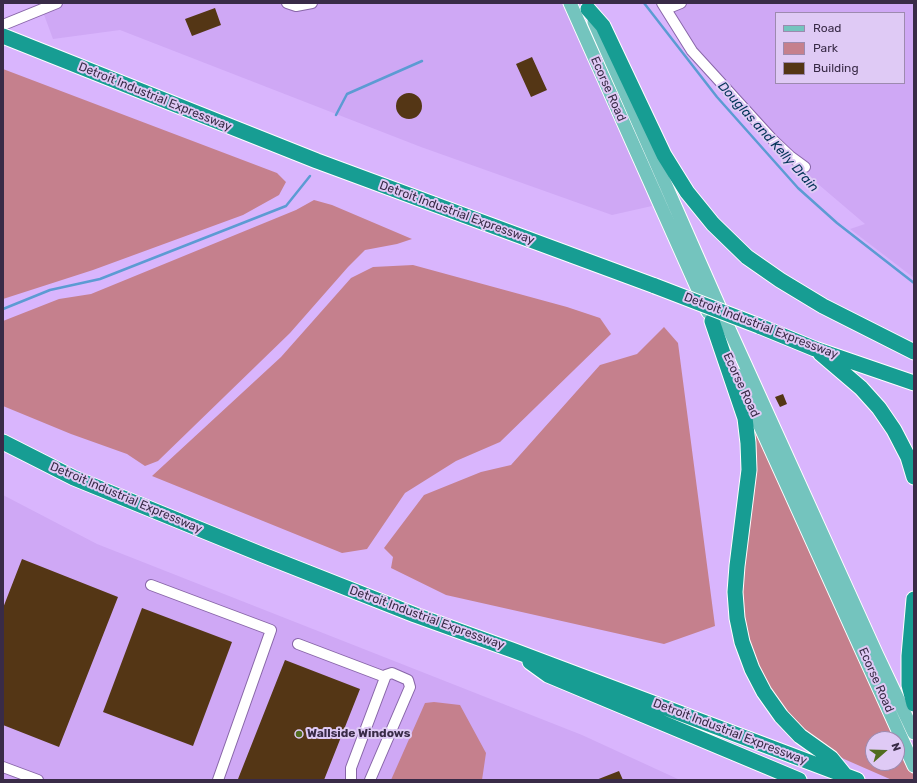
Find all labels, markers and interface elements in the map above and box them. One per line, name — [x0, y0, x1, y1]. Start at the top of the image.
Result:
legend — [775, 12, 905, 84]
text: Road — [813, 21, 841, 35]
text: Park — [813, 41, 838, 55]
street label: Ecorse Road — [587, 54, 629, 124]
street label: Detroit Industrial Expressway — [76, 60, 234, 134]
text: Building — [813, 61, 859, 75]
water label: Douglas and Kelly Drain — [714, 79, 822, 195]
street label: Detroit Industrial Expressway — [378, 178, 536, 248]
street label: Detroit Industrial Expressway — [682, 290, 840, 362]
street label: Ecorse Road — [720, 350, 762, 420]
street label: Detroit Industrial Expressway — [48, 459, 204, 537]
street label: Detroit Industrial Expressway — [348, 583, 506, 653]
street label: Ecorse Road — [855, 645, 897, 715]
street label: Detroit Industrial Expressway — [651, 696, 809, 768]
place label: Wallside Windows — [307, 727, 410, 741]
marker: Wallside Windows — [294, 729, 304, 739]
north arrow — [865, 731, 905, 771]
text: N — [888, 741, 903, 753]

